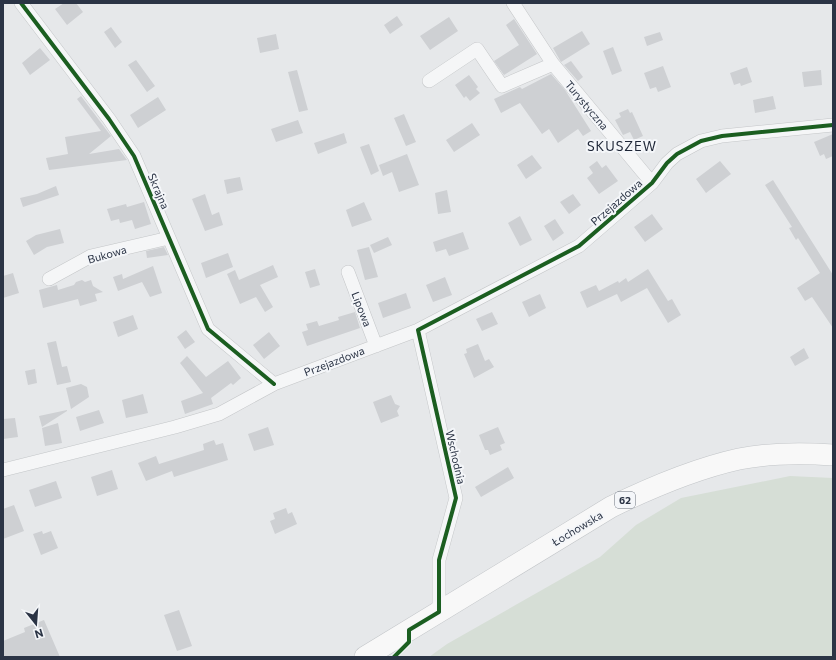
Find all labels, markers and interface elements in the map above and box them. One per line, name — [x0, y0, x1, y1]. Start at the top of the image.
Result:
street label: Turystyczna — [563, 78, 611, 132]
district label: SKUSZEW — [587, 138, 657, 154]
street label: Skrajna — [146, 171, 172, 211]
street label: Przejazdowa — [588, 176, 644, 228]
street label: Bukowa — [86, 242, 128, 266]
street label: Lipowa — [349, 290, 375, 328]
street label: Przejazdowa — [302, 344, 366, 378]
street label: Wschodnia — [443, 429, 469, 485]
road number: 62 — [615, 492, 635, 508]
street label: Łochowska — [549, 508, 605, 549]
north arrow — [16, 604, 56, 644]
text: N — [33, 627, 45, 641]

